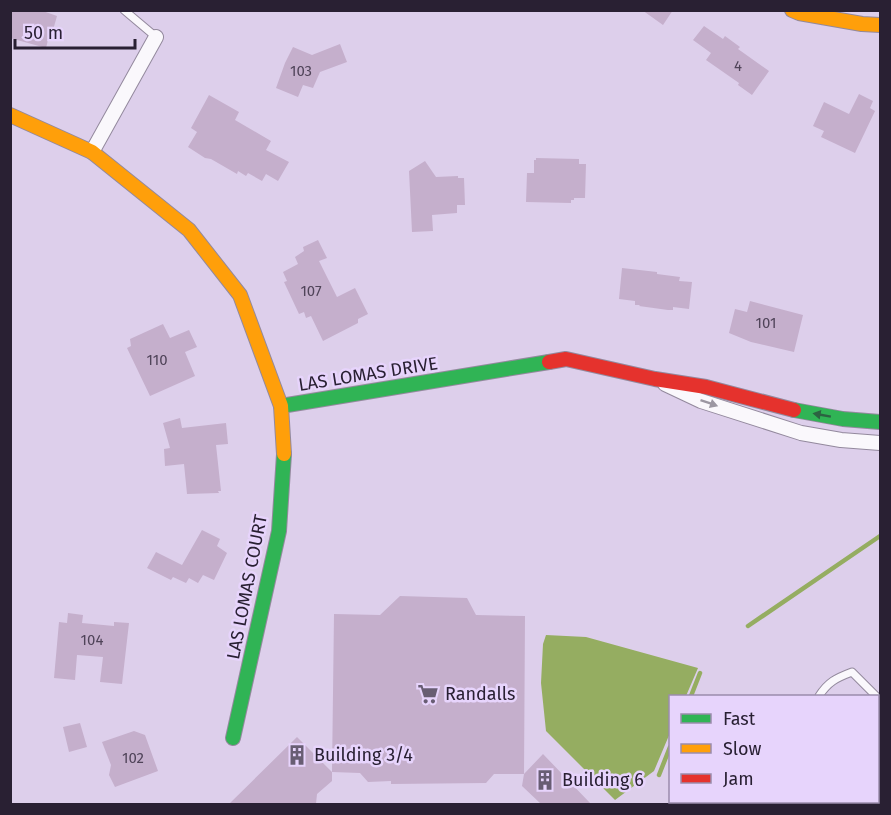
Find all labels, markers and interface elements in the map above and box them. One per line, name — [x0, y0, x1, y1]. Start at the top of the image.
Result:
scale bar — [15, 12, 135, 50]
text: 50 m — [24, 22, 63, 44]
house number: 4 — [734, 57, 742, 75]
house number: 103 — [290, 62, 312, 80]
house number: 107 — [300, 282, 322, 300]
house number: 101 — [756, 314, 777, 332]
house number: 110 — [146, 351, 168, 369]
street label: LAS LOMAS DRIVE — [297, 352, 439, 396]
one-way arrow — [700, 399, 718, 409]
one-way arrow — [813, 411, 832, 420]
street label: LAS LOMAS COURT — [222, 512, 272, 661]
house number: 104 — [81, 631, 103, 649]
supermarket icon: Randalls — [416, 682, 440, 706]
place label: Randalls — [445, 683, 515, 705]
legend — [669, 695, 879, 803]
text: Fast — [723, 708, 756, 730]
text: Slow — [723, 738, 762, 760]
building icon: Building 3/4 — [285, 743, 309, 767]
place label: Building 3/4 — [314, 744, 413, 766]
house number: 102 — [122, 749, 144, 767]
building icon: Building 6 — [533, 768, 557, 792]
text: Jam — [723, 768, 754, 790]
place label: Building 6 — [562, 769, 644, 791]

